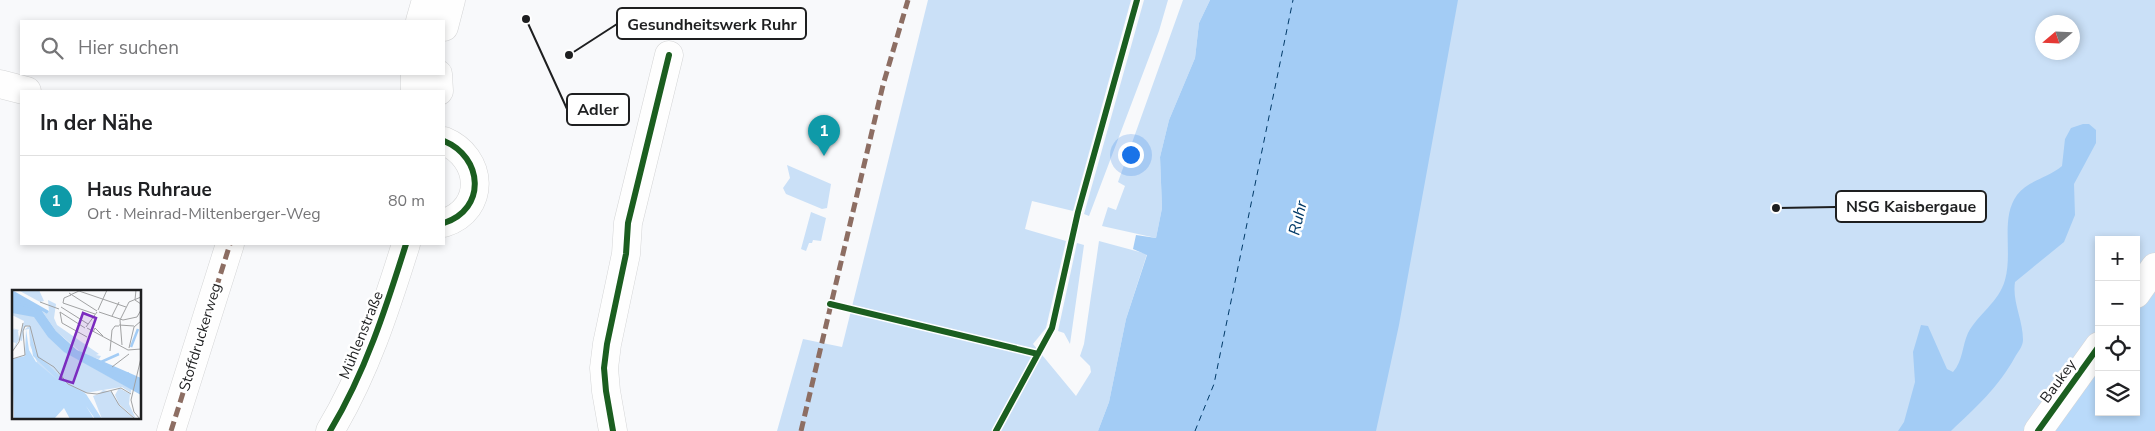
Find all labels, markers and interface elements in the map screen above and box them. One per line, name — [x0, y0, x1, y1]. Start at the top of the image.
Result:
callout: Gesundheitswerk Ruhr — [617, 8, 806, 39]
text: Gesundheitswerk Ruhr — [627, 14, 798, 36]
north arrow — [2035, 15, 2080, 60]
search box — [20, 20, 445, 75]
icon: search — [38, 34, 66, 62]
text: Hier suchen — [78, 35, 179, 61]
callout: Adler — [567, 94, 629, 125]
text: Adler — [577, 99, 619, 121]
text: In der Nähe — [40, 109, 153, 137]
pin: 1 — [808, 115, 840, 156]
your location — [1118, 142, 1144, 168]
text: Haus Ruhraue — [87, 177, 212, 203]
text: 1 — [51, 190, 61, 212]
text: 80 m — [388, 190, 425, 212]
callout: NSG Kaisbergaue — [1836, 191, 1986, 222]
text: NSG Kaisbergaue — [1846, 196, 1976, 218]
water label: Ruhr — [1283, 197, 1313, 237]
text: Ort · Meinrad-Miltenberger-Weg — [87, 203, 321, 225]
map controls — [2095, 236, 2140, 416]
button: + — [2095, 236, 2140, 281]
street label: Stoffdruckerweg — [174, 281, 226, 393]
button: − — [2095, 281, 2140, 326]
street label: Mühlenstraße — [334, 288, 388, 382]
inset map — [12, 290, 141, 418]
button: locate — [2095, 326, 2140, 371]
street label: Baukey — [2035, 355, 2081, 407]
button: layers — [2095, 371, 2140, 416]

